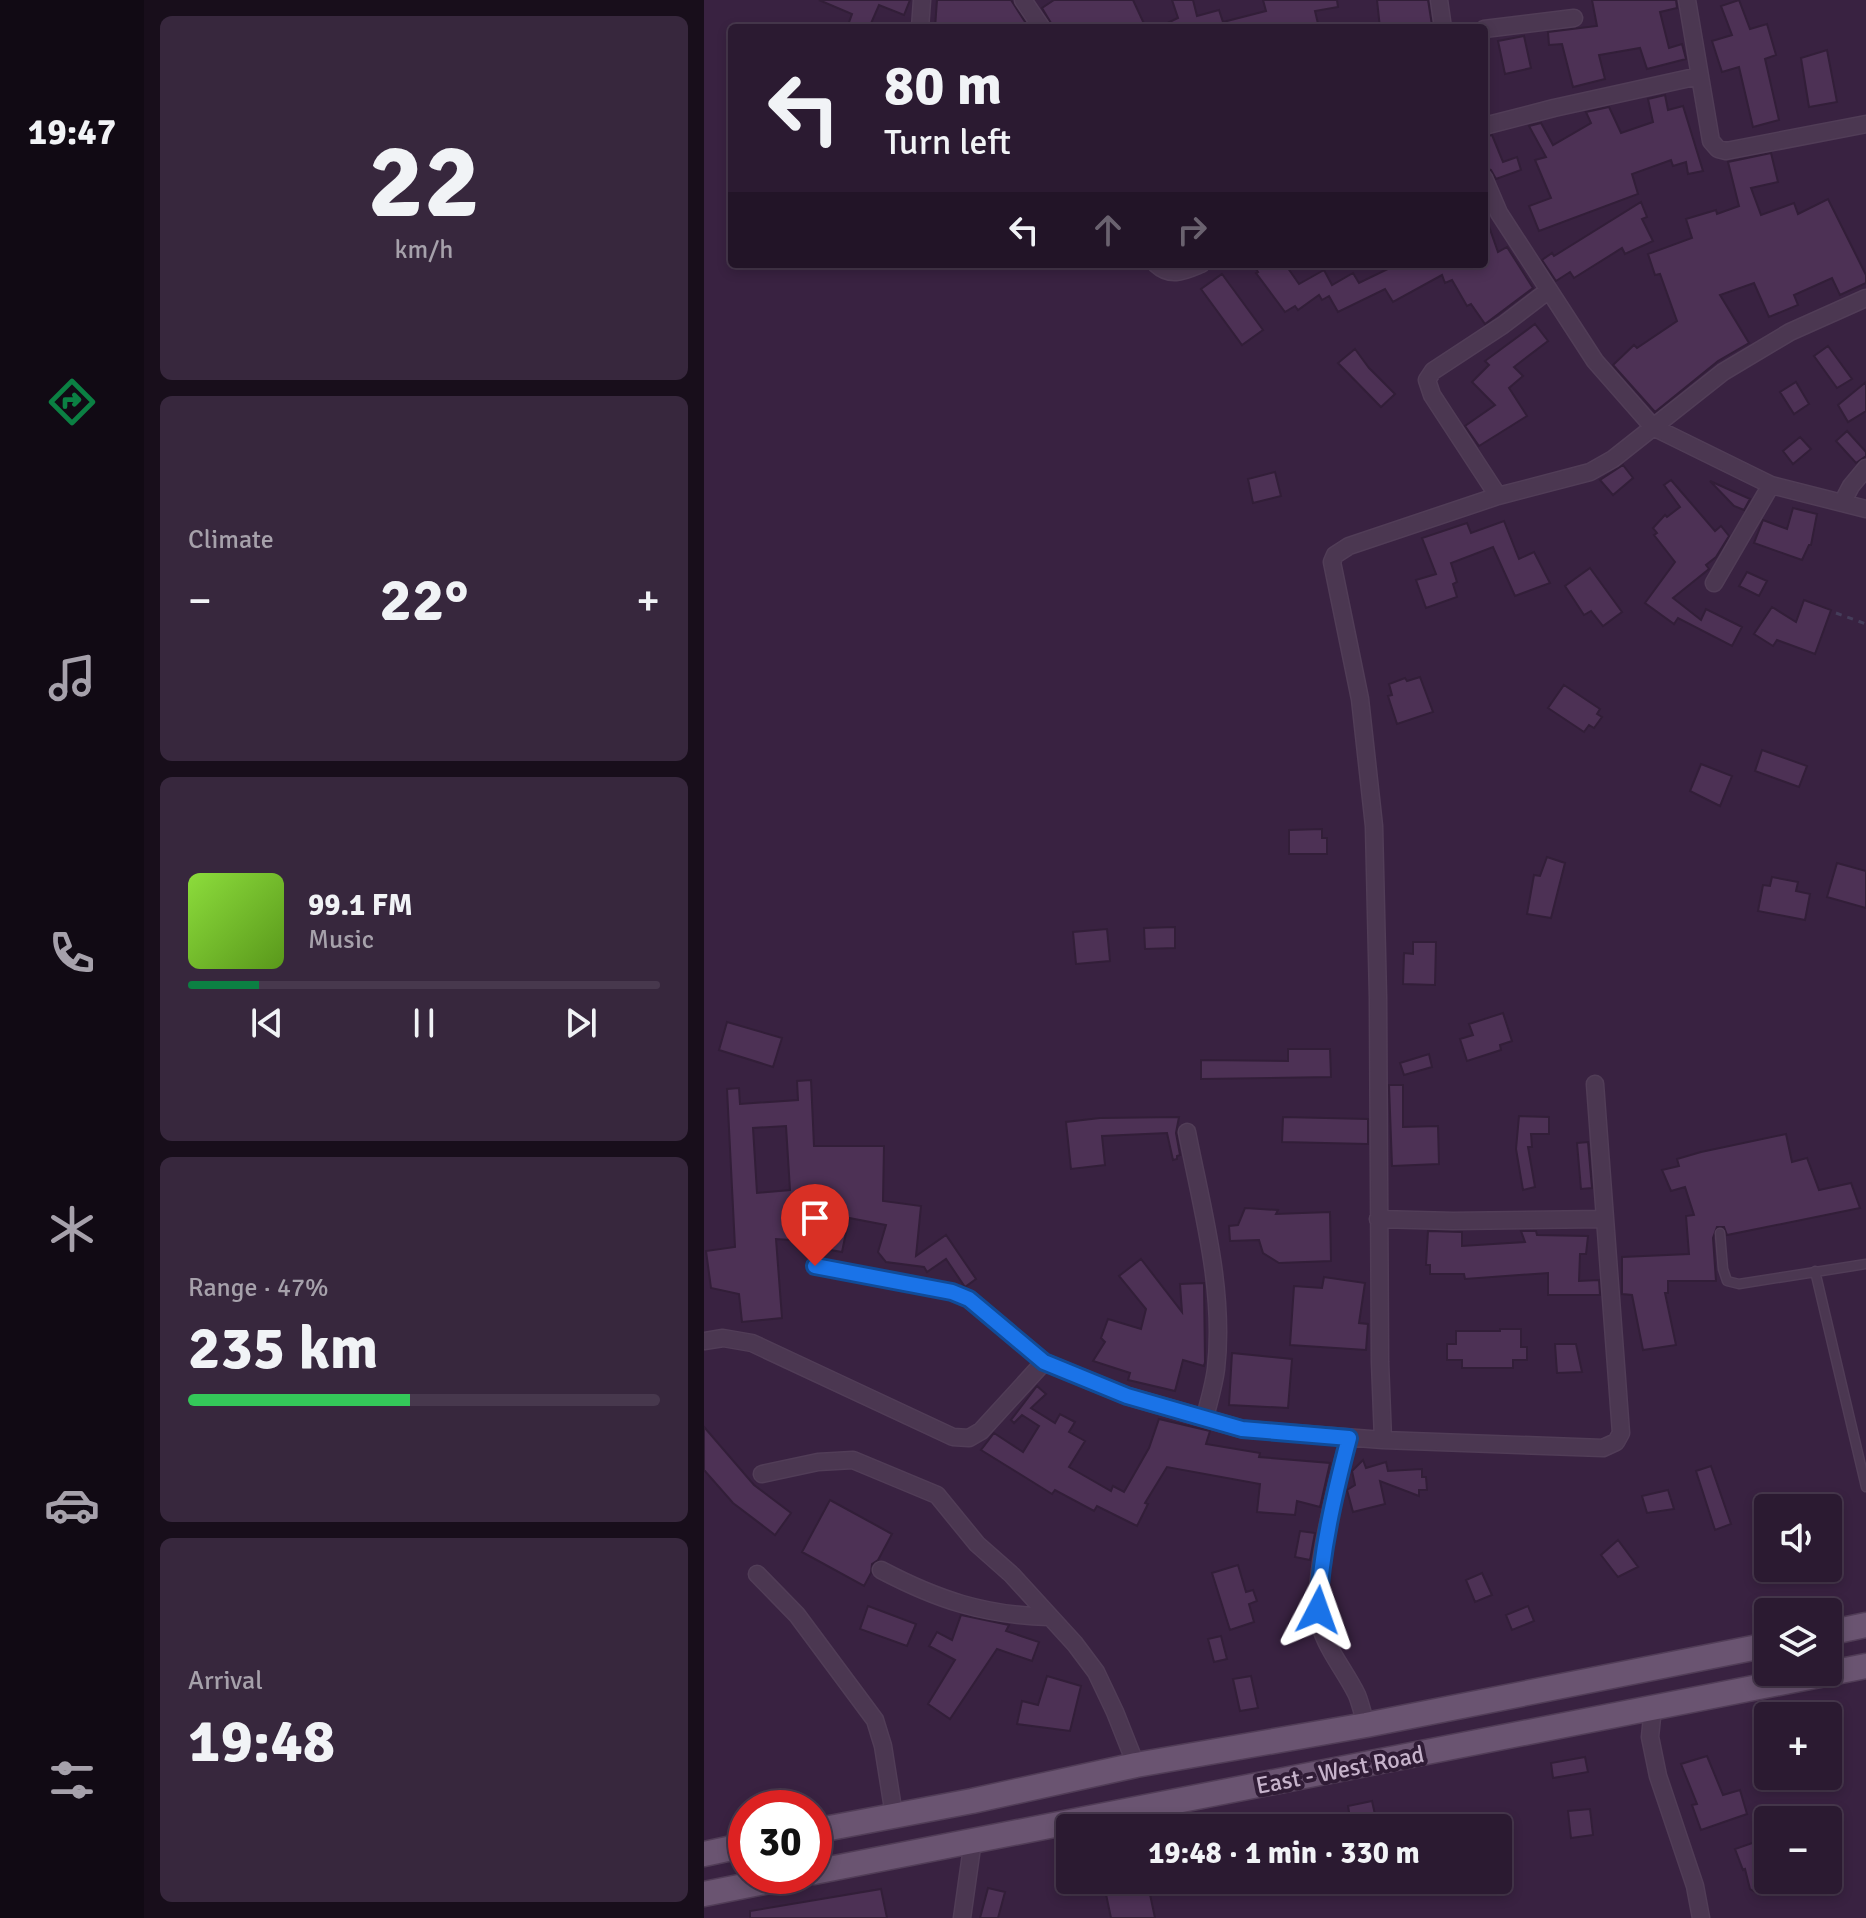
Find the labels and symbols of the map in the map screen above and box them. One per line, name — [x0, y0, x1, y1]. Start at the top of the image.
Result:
pin — [781, 1184, 849, 1266]
position arrow — [1276, 1568, 1360, 1652]
street label: East - West Road — [1253, 1739, 1427, 1801]
speed limit sign: 30 — [728, 1790, 832, 1894]

